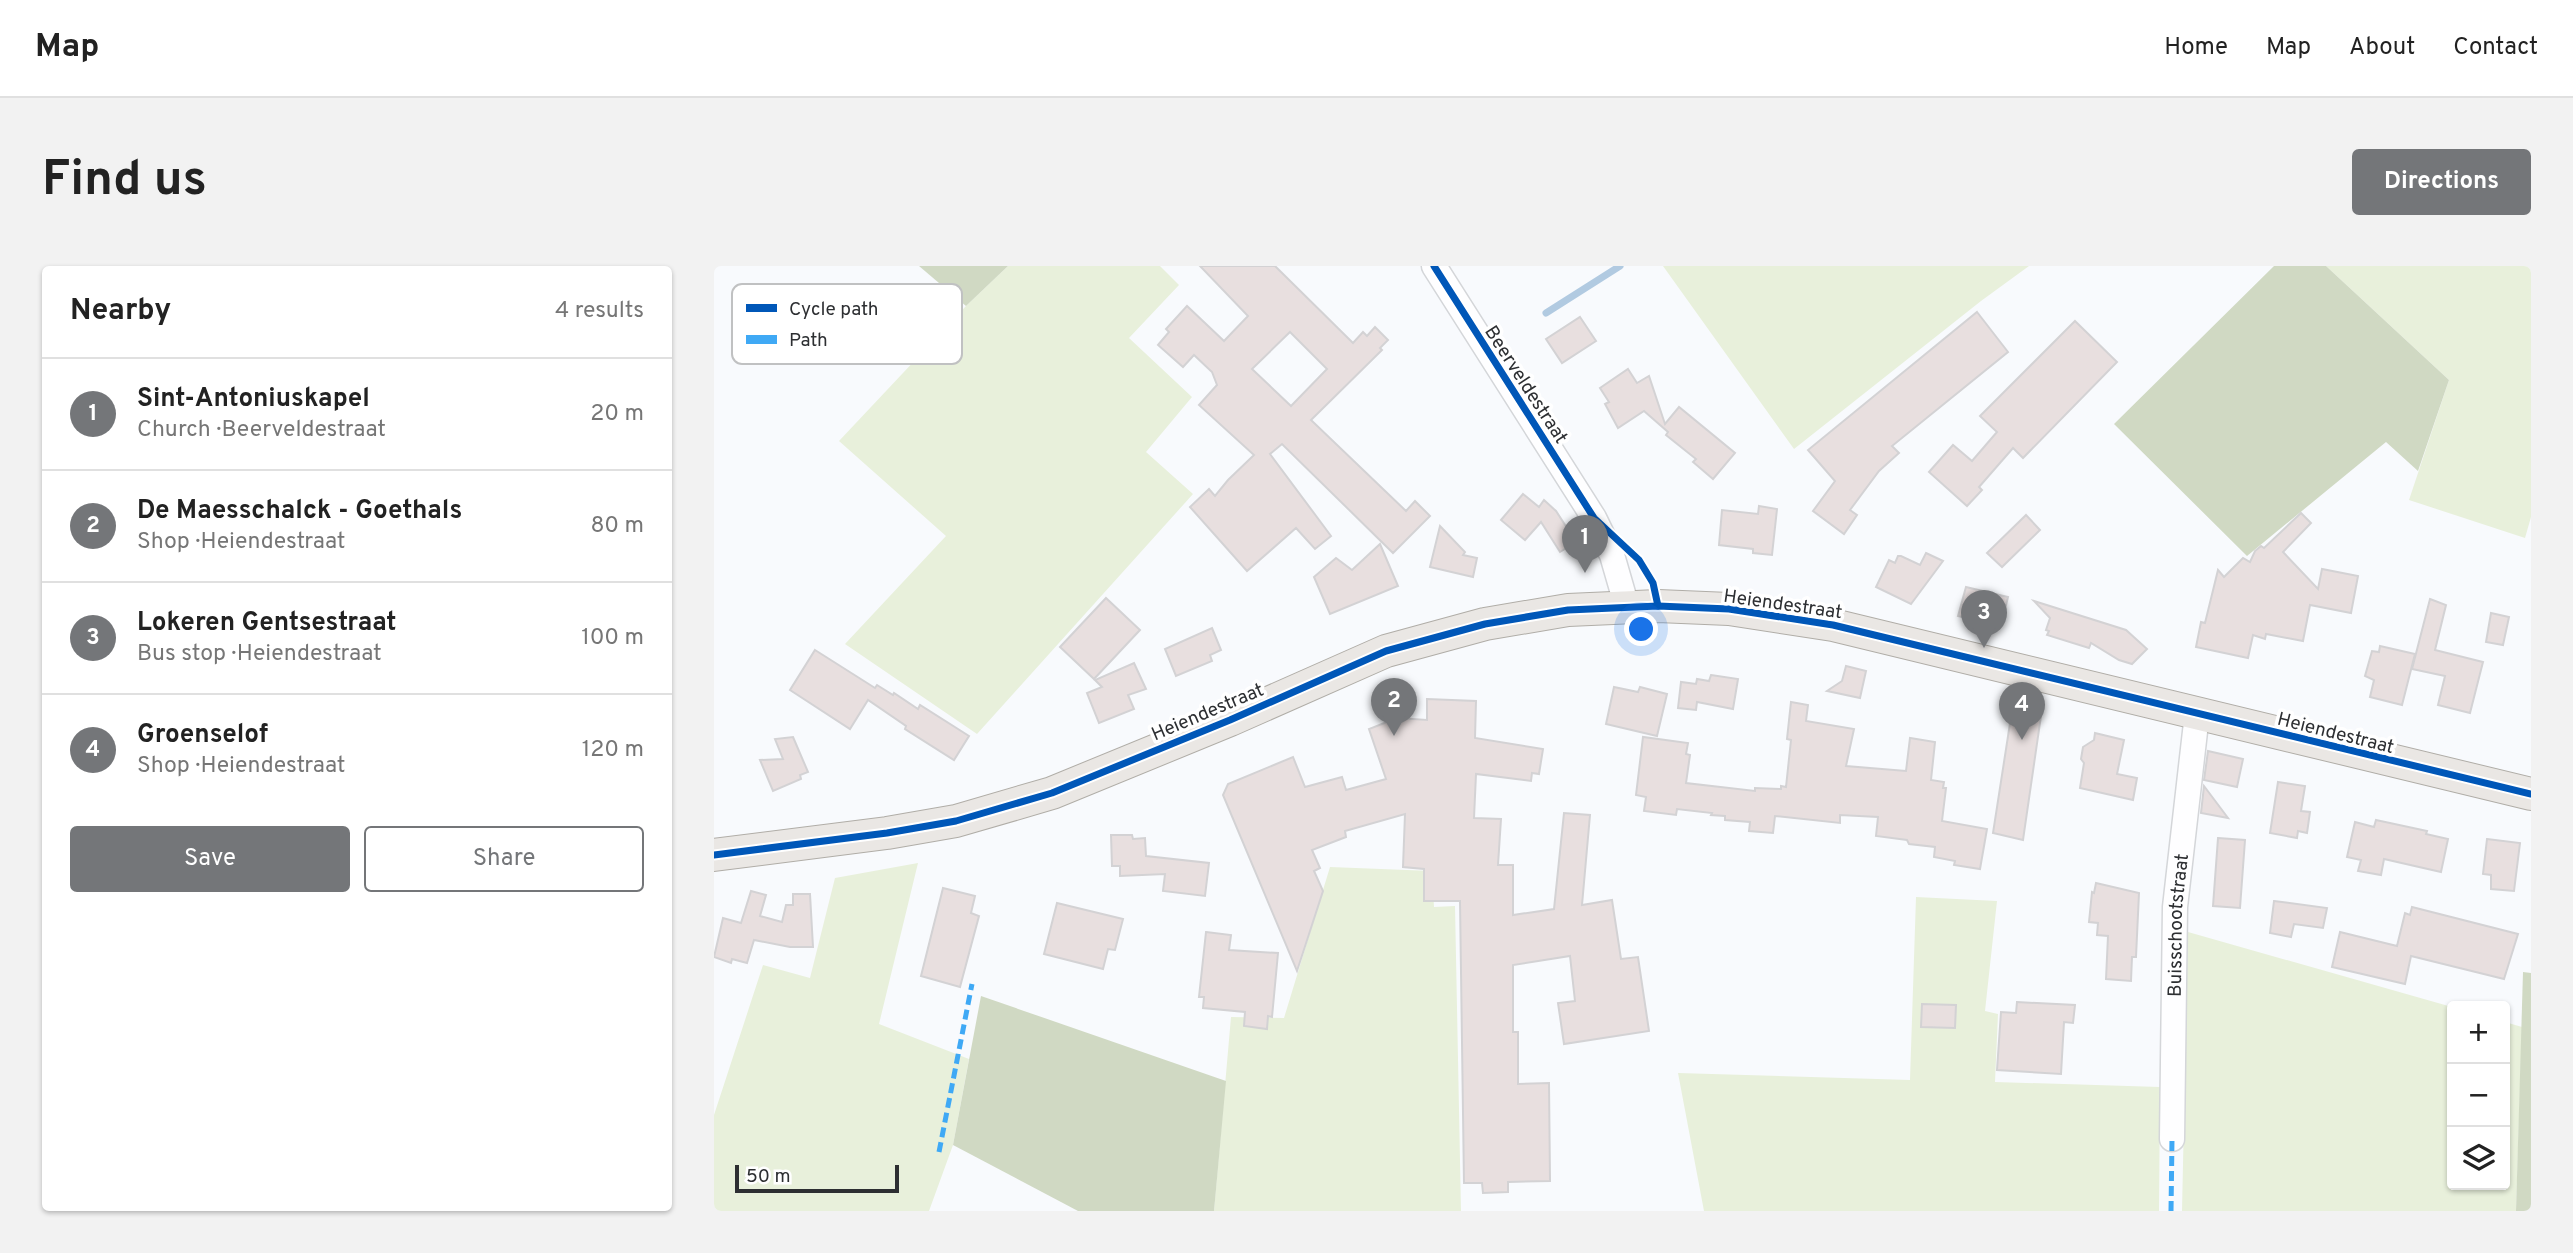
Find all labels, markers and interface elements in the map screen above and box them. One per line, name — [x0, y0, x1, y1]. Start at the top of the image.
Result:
text: Map — [35, 27, 99, 69]
text: Home — [2164, 33, 2228, 63]
text: Map — [2266, 33, 2311, 63]
text: About — [2349, 33, 2415, 63]
text: Contact — [2453, 33, 2538, 63]
button: Directions — [2352, 149, 2531, 215]
text: Find us — [42, 151, 207, 213]
legend — [732, 284, 962, 364]
text: Nearby — [70, 293, 171, 330]
text: 4 results — [555, 297, 644, 326]
text: Cycle path — [789, 298, 878, 322]
street label: Beerveldestraat — [1478, 322, 1572, 449]
text: Path — [789, 329, 828, 353]
text: Sint-Antoniuskapel — [137, 383, 370, 416]
text: 1 — [88, 400, 98, 429]
text: 20 m — [590, 400, 644, 429]
text: Church · Beerveldestraat — [137, 416, 386, 445]
text: De Maesschalck - Goethals — [137, 495, 462, 528]
text: 2 — [86, 512, 100, 541]
text: 80 m — [591, 512, 644, 541]
pin: 1 — [1562, 515, 1608, 573]
text: Shop · Heiendestraat — [137, 528, 345, 557]
street label: Heiendestraat — [1722, 585, 1844, 625]
pin: 3 — [1961, 590, 2007, 648]
text: Lokeren Gentsestraat — [137, 607, 397, 640]
your location — [1624, 612, 1658, 646]
text: 3 — [86, 624, 100, 653]
text: 100 m — [581, 624, 644, 653]
text: Bus stop · Heiendestraat — [137, 640, 382, 669]
street label: Heiendestraat — [1148, 678, 1268, 747]
pin: 2 — [1371, 678, 1417, 736]
pin: 4 — [1999, 682, 2045, 740]
street label: Heiendestraat — [2275, 708, 2396, 760]
text: Groenselof — [137, 719, 268, 752]
text: 4 — [86, 736, 100, 765]
text: 120 m — [582, 736, 644, 765]
text: Shop · Heiendestraat — [137, 752, 345, 781]
button: Save — [70, 826, 350, 892]
button: Share — [364, 826, 644, 892]
street label: Buisschootstraat — [2164, 852, 2195, 997]
map controls — [2447, 1001, 2510, 1190]
button: + — [2447, 1001, 2510, 1064]
button: − — [2447, 1064, 2510, 1127]
button: layers — [2447, 1127, 2510, 1190]
scale bar — [735, 1162, 900, 1194]
text: 50 m — [746, 1165, 791, 1189]

